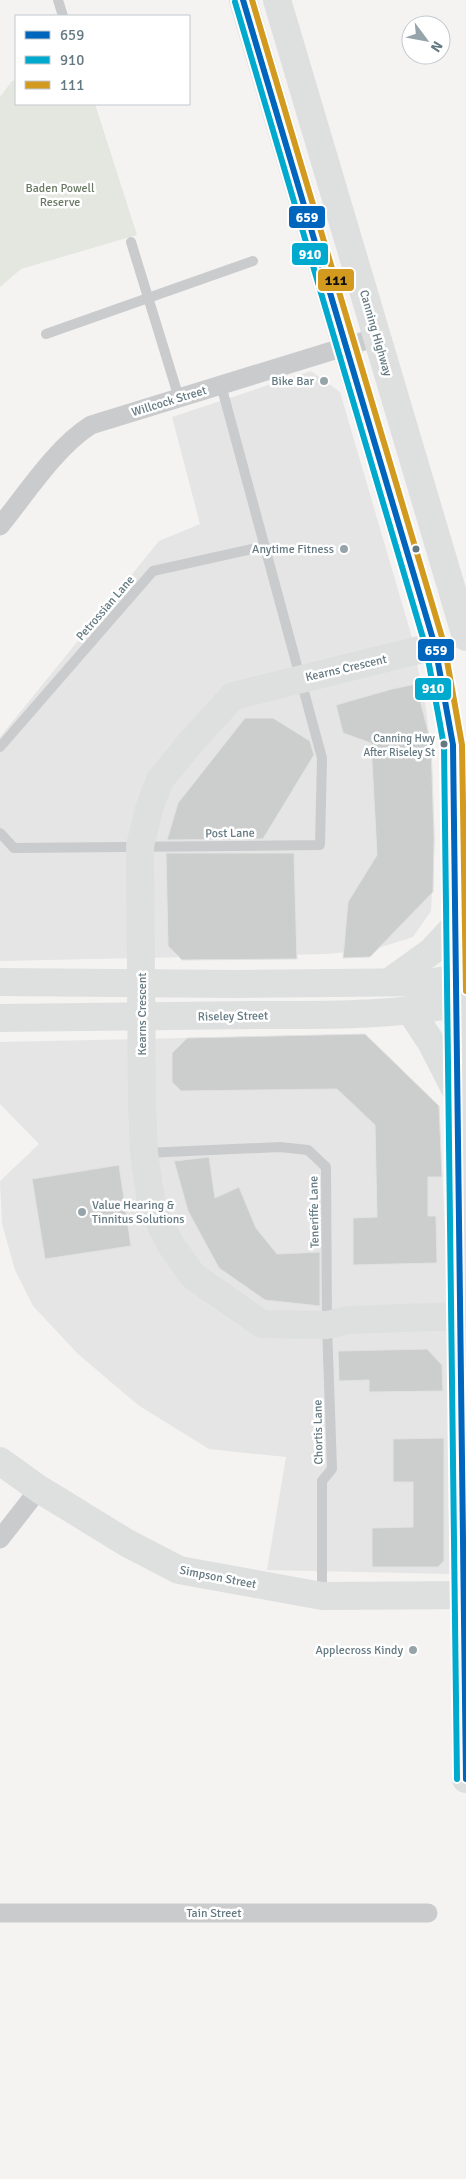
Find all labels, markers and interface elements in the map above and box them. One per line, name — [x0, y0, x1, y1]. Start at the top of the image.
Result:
legend — [15, 15, 190, 105]
north arrow — [401, 15, 451, 65]
text: 659 — [60, 26, 84, 44]
text: N — [427, 38, 446, 55]
text: 910 — [60, 51, 84, 69]
text: 111 — [60, 76, 84, 94]
park label: Baden Powell Reserve — [26, 181, 95, 210]
line badge: 659 — [288, 205, 326, 229]
text: 659 — [296, 209, 319, 226]
line badge: 910 — [291, 242, 329, 266]
text: 910 — [299, 246, 322, 263]
line badge: 111 — [317, 268, 355, 292]
text: 111 — [325, 272, 348, 289]
street label: Canning Highway — [356, 288, 395, 378]
place label: Bike Bar — [271, 374, 315, 389]
marker: Bike Bar — [318, 375, 330, 387]
street label: Willcock Street — [130, 383, 208, 420]
place label: Anytime Fitness — [252, 542, 334, 557]
marker: Anytime Fitness — [338, 543, 350, 555]
unlabelled marker — [411, 544, 421, 554]
street label: Petrossian Lane — [73, 573, 138, 644]
line badge: 659 — [417, 638, 455, 662]
text: 659 — [425, 642, 448, 659]
street label: Kearns Crescent — [304, 652, 388, 685]
line badge: 910 — [414, 677, 452, 701]
text: 910 — [422, 680, 445, 697]
place label: Canning Hwy After Riseley St — [363, 732, 436, 759]
marker: Canning Hwy After Riseley St — [439, 739, 449, 749]
street label: Post Lane — [205, 826, 255, 841]
street label: Kearns Crescent — [135, 973, 150, 1055]
street label: Riseley Street — [198, 1008, 268, 1025]
street label: Teneriffe Lane — [306, 1176, 323, 1248]
place label: Value Hearing & Tinnitus Solutions — [92, 1198, 185, 1227]
marker: Value Hearing & Tinnitus Solutions — [76, 1206, 88, 1218]
street label: Chortis Lane — [310, 1399, 327, 1465]
street label: Simpson Street — [178, 1563, 258, 1592]
place label: Applecross Kindy — [315, 1643, 403, 1658]
marker: Applecross Kindy — [407, 1644, 419, 1656]
street label: Tain Street — [187, 1906, 241, 1921]

